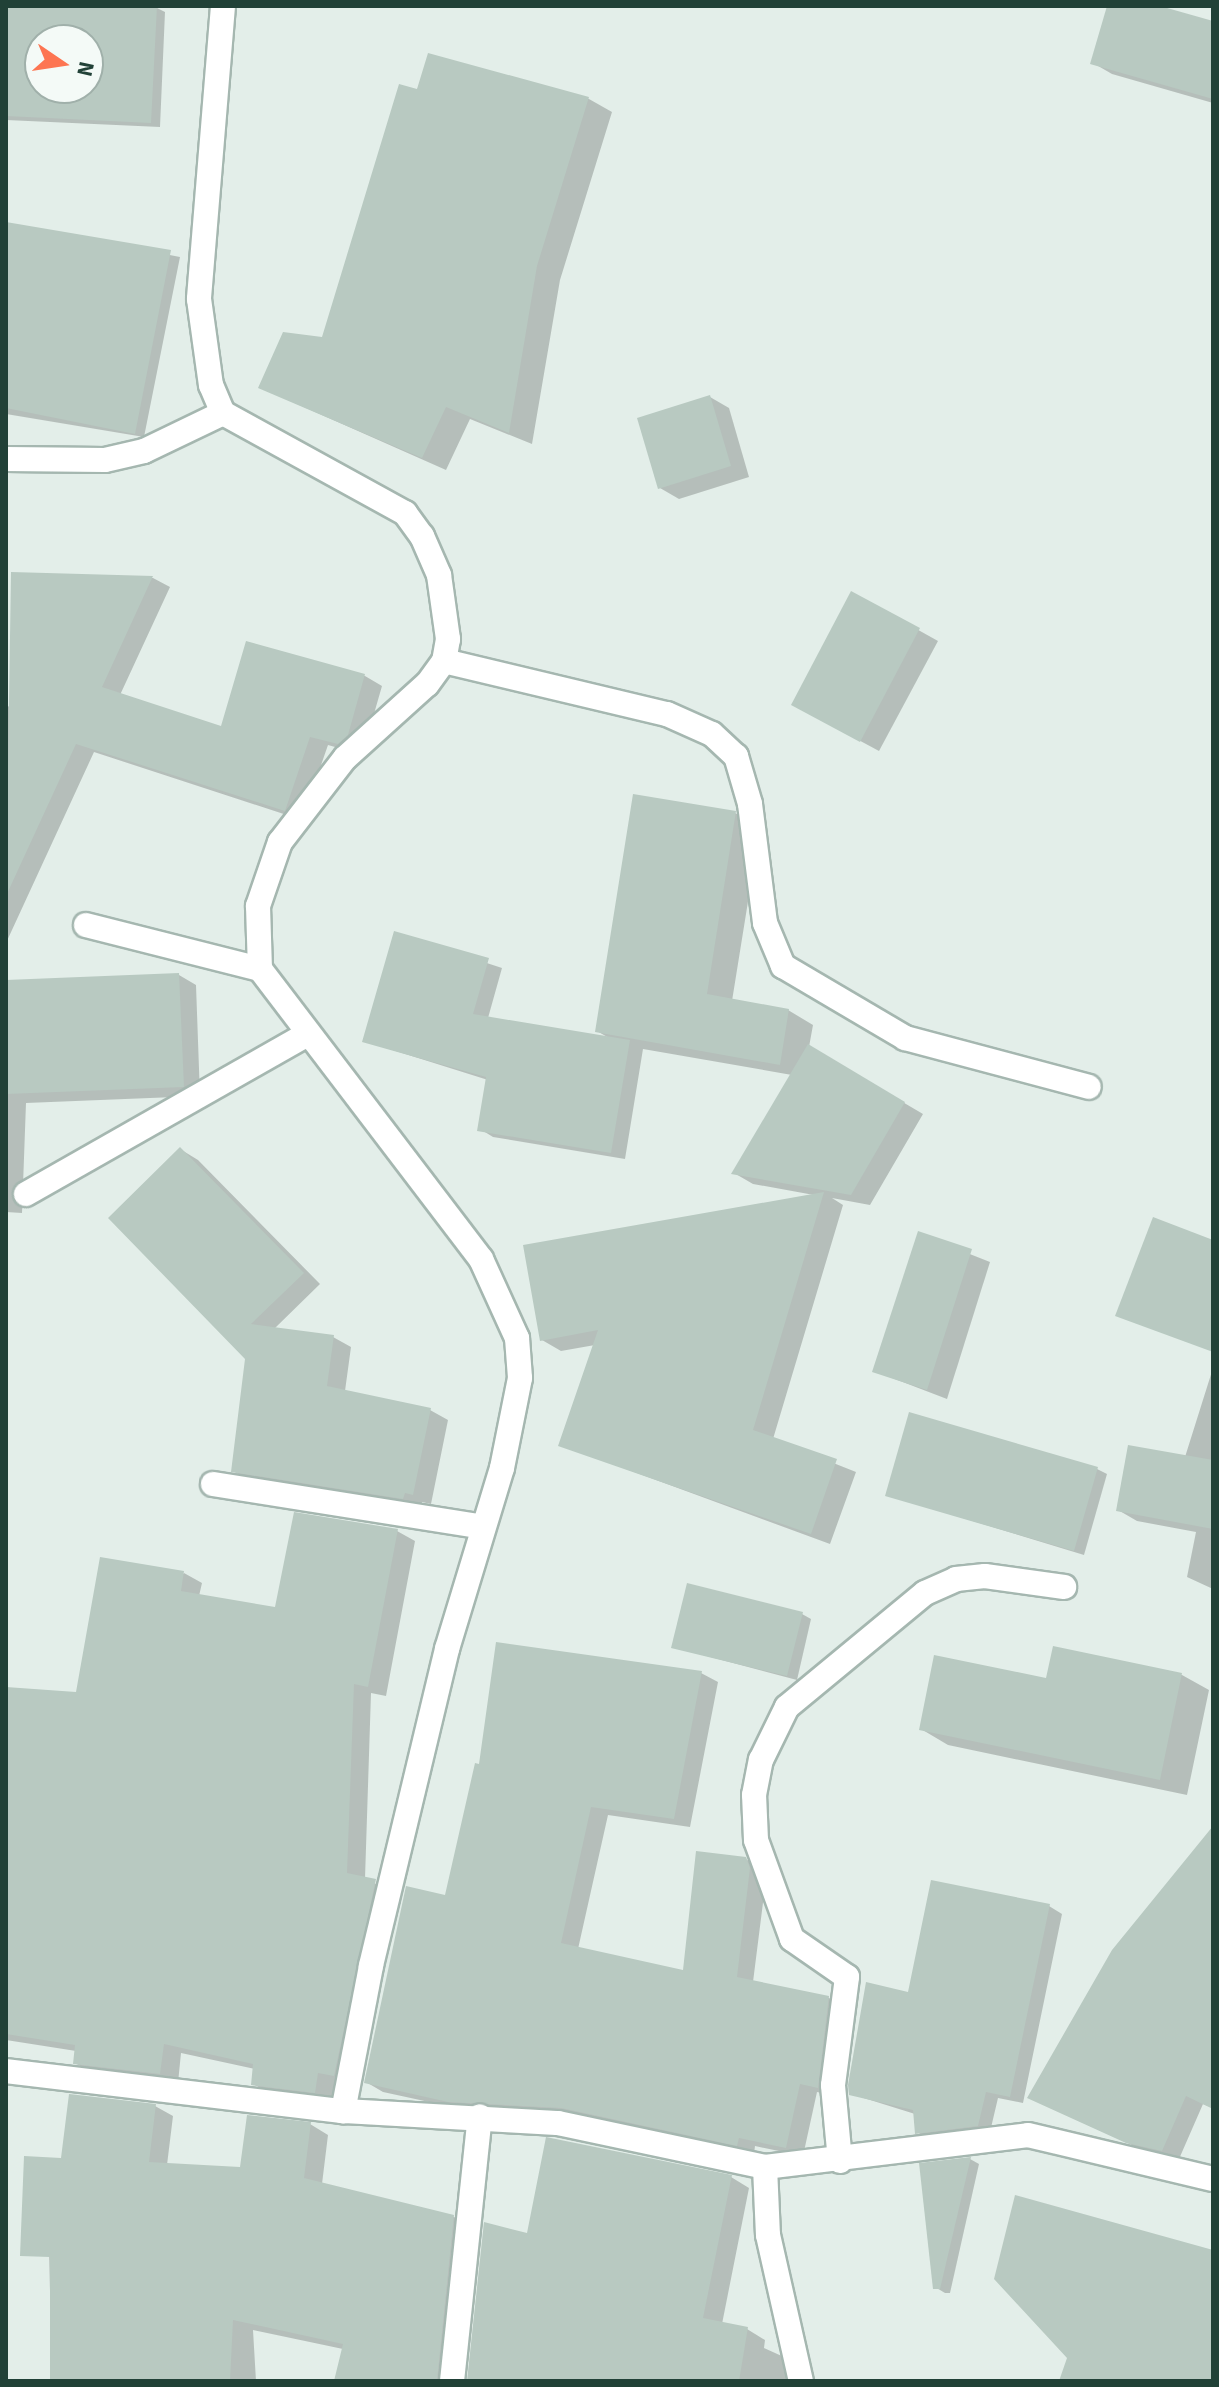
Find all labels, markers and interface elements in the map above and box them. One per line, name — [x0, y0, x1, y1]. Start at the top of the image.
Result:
north arrow — [24, 24, 104, 104]
text: N — [68, 58, 103, 80]

